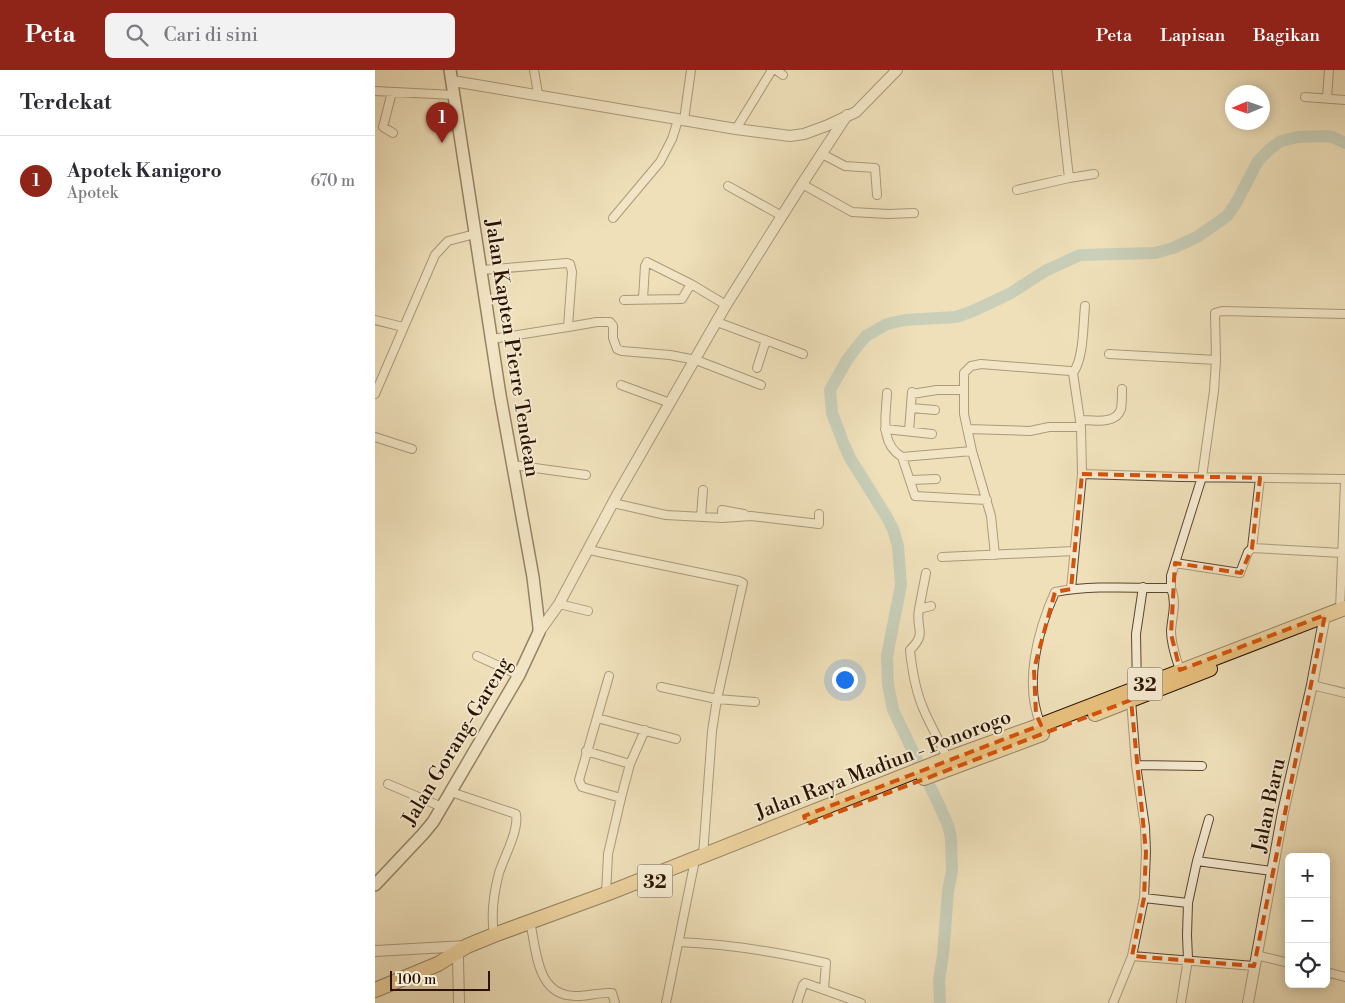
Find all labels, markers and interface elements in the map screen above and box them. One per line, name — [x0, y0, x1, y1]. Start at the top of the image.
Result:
search box — [105, 13, 455, 58]
text: Peta — [25, 20, 75, 50]
icon: search — [123, 21, 151, 49]
text: Cari di sini — [163, 23, 258, 47]
text: Peta — [1096, 24, 1132, 47]
text: Lapisan — [1160, 24, 1225, 47]
text: Bagikan — [1253, 24, 1320, 47]
north arrow — [1225, 85, 1270, 130]
text: Terdekat — [20, 90, 111, 116]
pin: 1 — [426, 102, 458, 143]
text: Apotek Kanigoro — [67, 159, 222, 183]
text: 1 — [32, 171, 40, 191]
text: 670 m — [311, 171, 355, 191]
text: Apotek — [67, 183, 118, 203]
street label: Jalan Kapten Pierre Tendean — [479, 217, 544, 479]
street label: Jalan Gorang-Gareng — [397, 653, 518, 831]
your location — [832, 667, 858, 693]
road number: 32 — [1127, 668, 1163, 700]
street label: Jalan Raya Madiun - Ponorogo — [751, 705, 1015, 826]
street label: Jalan Baru — [1247, 755, 1292, 856]
map controls — [1285, 853, 1330, 988]
button: + — [1285, 853, 1330, 898]
road number: 32 — [637, 864, 673, 898]
button: − — [1285, 898, 1330, 943]
button: locate — [1285, 943, 1330, 988]
scale bar — [390, 968, 490, 991]
text: 100 m — [397, 971, 436, 989]

